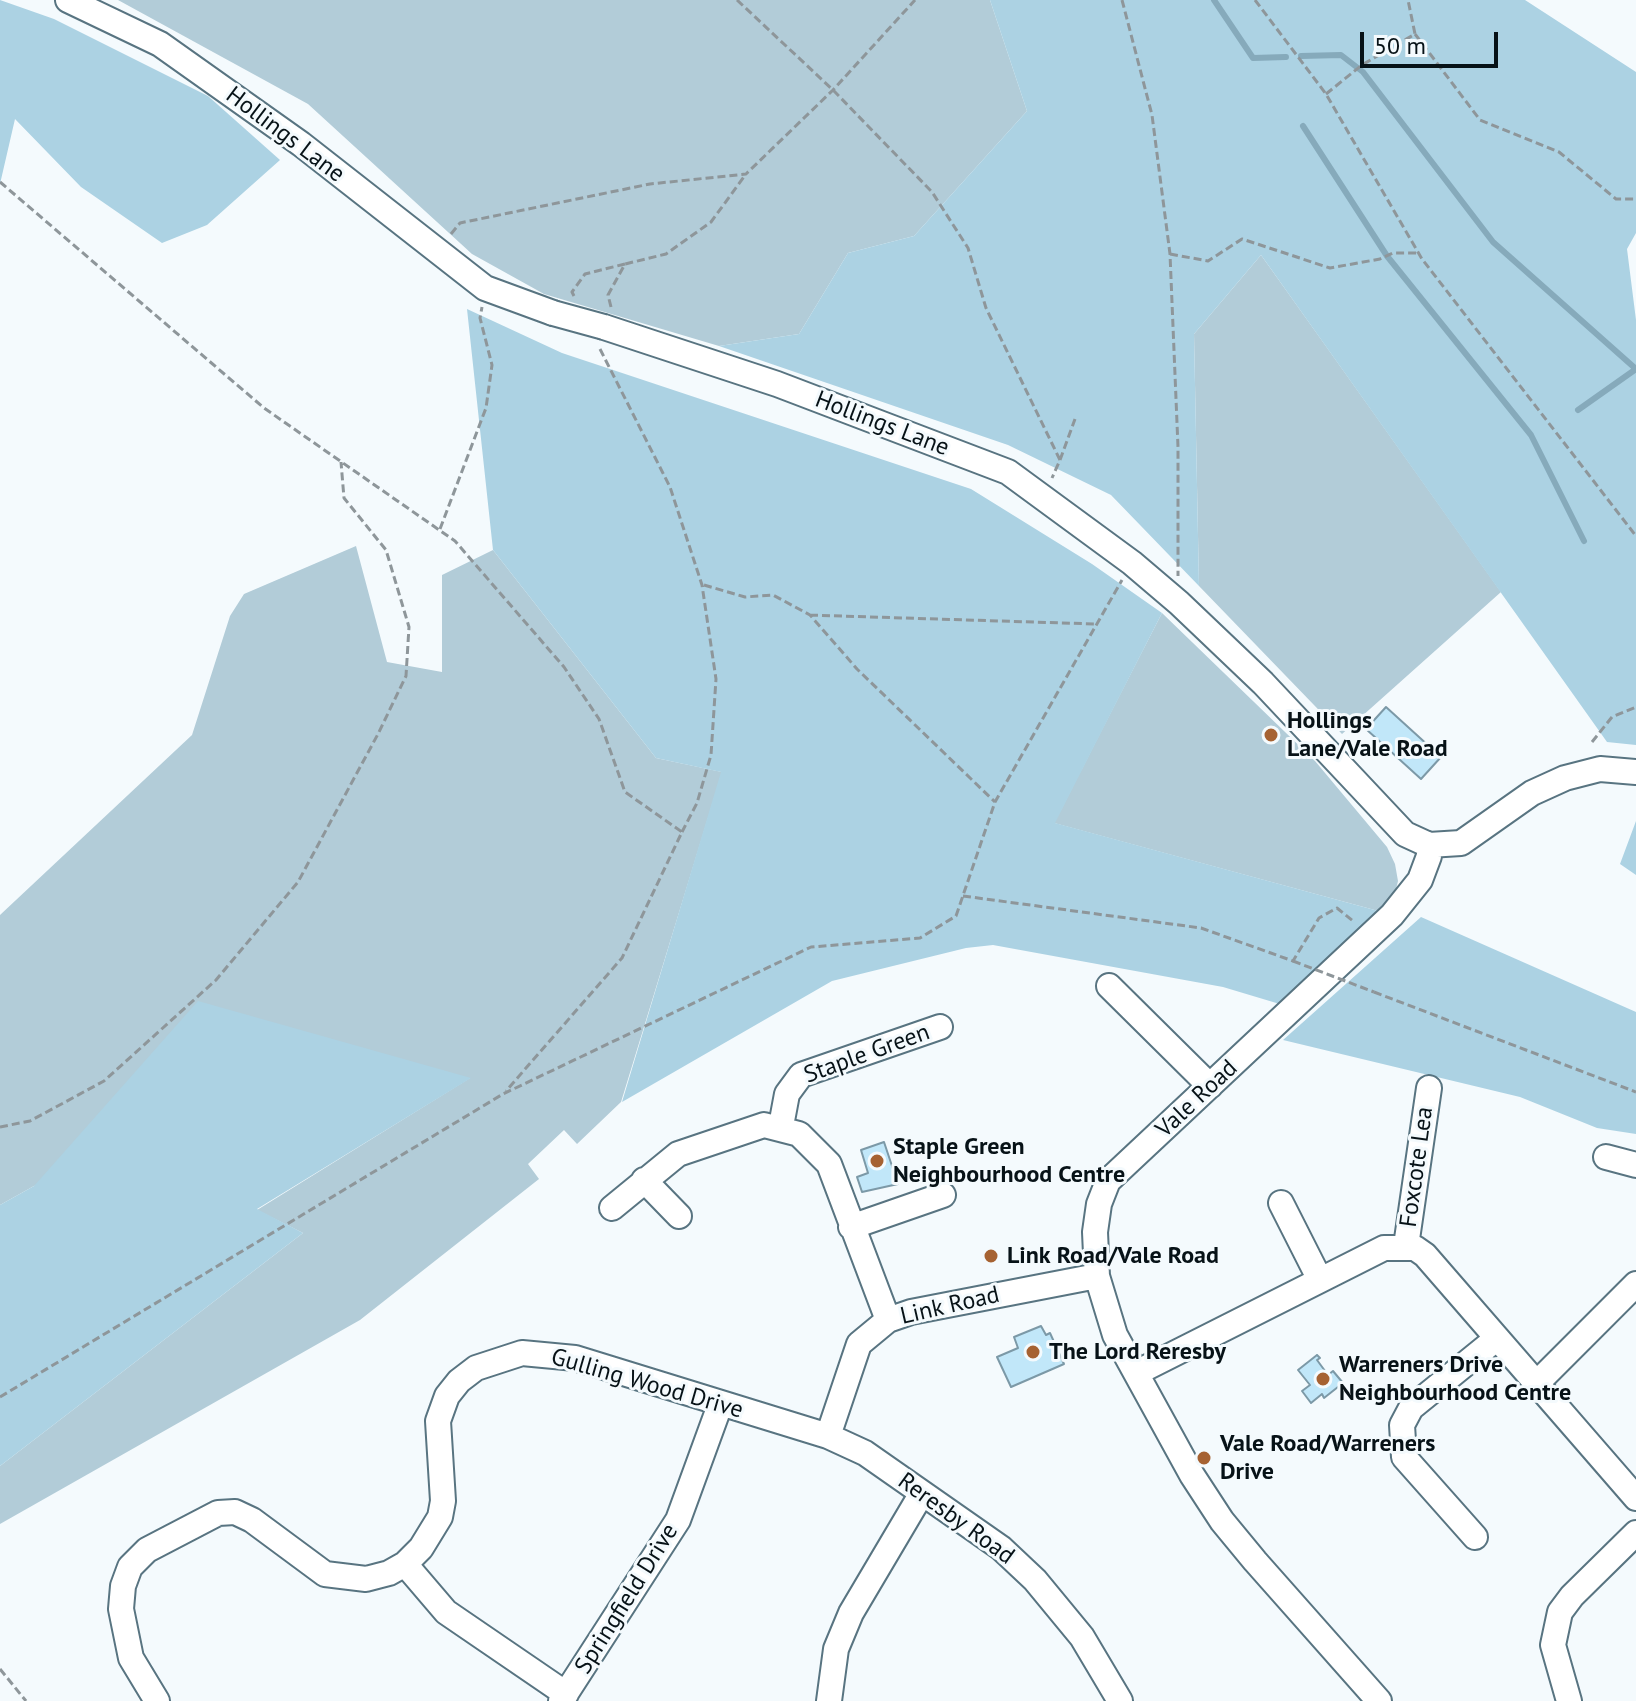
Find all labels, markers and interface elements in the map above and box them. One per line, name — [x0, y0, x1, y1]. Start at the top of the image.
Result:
scale bar — [1364, 16, 1502, 66]
text: 50 m — [1374, 30, 1426, 61]
street label: Hollings Lane — [220, 81, 350, 189]
street label: Hollings Lane — [811, 385, 953, 463]
place label: Hollings Lane/Vale Road — [1287, 707, 1448, 763]
marker: Hollings Lane/Vale Road — [1262, 726, 1280, 744]
street label: Staple Green — [800, 1018, 934, 1090]
street label: Vale Road — [1150, 1054, 1244, 1144]
street label: Foxcote Lea — [1394, 1105, 1440, 1229]
place label: Staple Green Neighbourhood Centre — [893, 1133, 1125, 1189]
marker: Staple Green Neighbourhood Centre — [868, 1152, 886, 1170]
place label: Link Road/Vale Road — [1007, 1242, 1219, 1270]
marker: Link Road/Vale Road — [982, 1247, 1000, 1265]
street label: Link Road — [898, 1281, 1002, 1331]
place label: The Lord Reresby — [1049, 1338, 1226, 1366]
street label: Gulling Wood Drive — [548, 1343, 746, 1425]
marker: The Lord Reresby — [1024, 1343, 1042, 1361]
place label: Warreners Drive Neighbourhood Centre — [1339, 1351, 1571, 1407]
marker: Warreners Drive Neighbourhood Centre — [1314, 1370, 1332, 1388]
place label: Vale Road/Warreners Drive — [1220, 1430, 1435, 1486]
marker: Vale Road/Warreners Drive — [1195, 1449, 1213, 1467]
street label: Reresby Road — [892, 1467, 1020, 1571]
street label: Springfield Drive — [569, 1519, 685, 1679]

